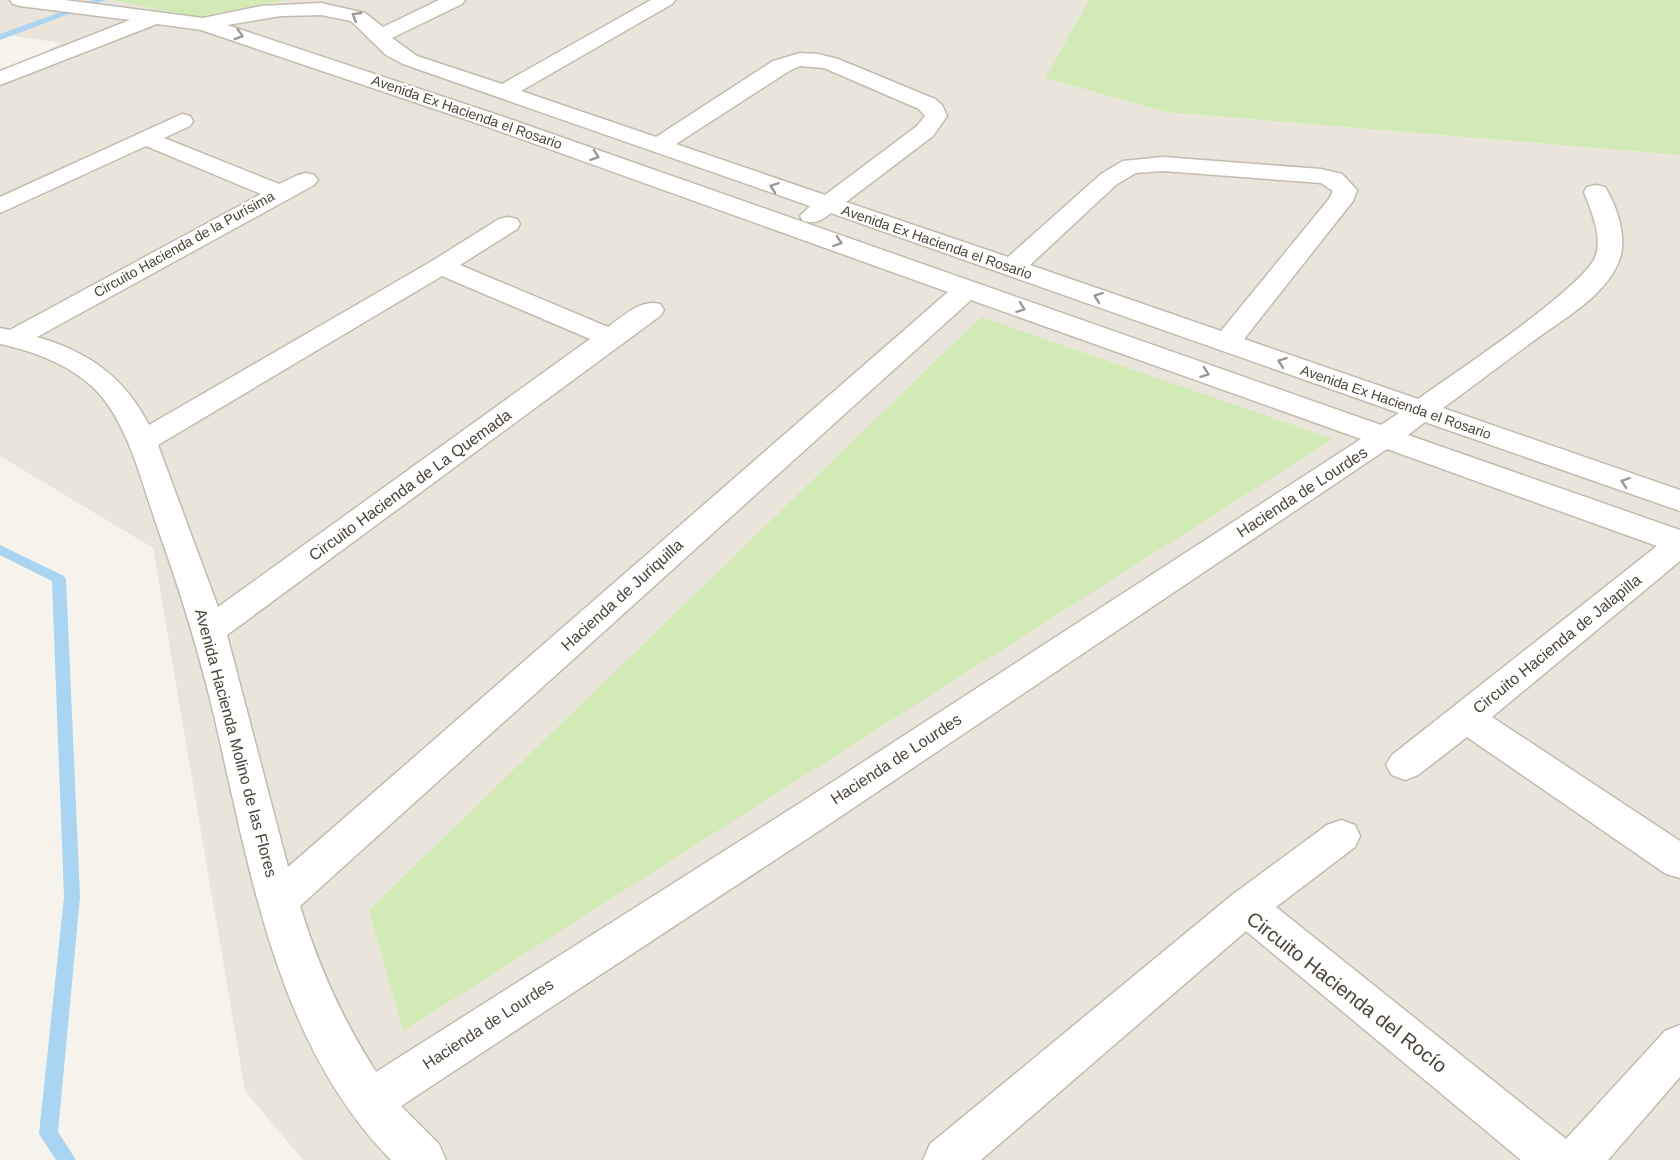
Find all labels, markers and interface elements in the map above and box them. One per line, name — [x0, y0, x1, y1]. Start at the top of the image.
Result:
one-way arrow — [352, 12, 362, 24]
one-way arrow — [233, 28, 244, 40]
street label: Avenida Ex Hacienda el Rosario — [370, 72, 565, 152]
one-way arrow — [589, 149, 599, 162]
one-way arrow — [770, 181, 780, 194]
street label: Circuito Hacienda de la Purísima — [91, 187, 277, 300]
street label: Avenida Ex Hacienda el Rosario — [840, 202, 1035, 282]
one-way arrow — [832, 235, 843, 248]
one-way arrow — [1093, 292, 1104, 305]
one-way arrow — [1015, 300, 1026, 313]
one-way arrow — [1277, 357, 1288, 370]
street label: Avenida Ex Hacienda el Rosario — [1299, 362, 1494, 442]
one-way arrow — [1199, 366, 1210, 379]
street label: Circuito Hacienda de La Quemada — [306, 406, 514, 564]
street label: Hacienda de Lourdes — [1234, 443, 1370, 541]
one-way arrow — [1620, 476, 1631, 489]
street label: Hacienda de Juriquilla — [558, 536, 686, 654]
street label: Circuito Hacienda de Jalapilla — [1470, 571, 1644, 717]
street label: Avenida Hacienda Molino de las Flores — [192, 607, 280, 879]
street label: Hacienda de Lourdes — [828, 710, 964, 808]
street label: Circuito Hacienda del Rocío — [1243, 907, 1451, 1077]
street label: Hacienda de Lourdes — [420, 975, 556, 1073]

